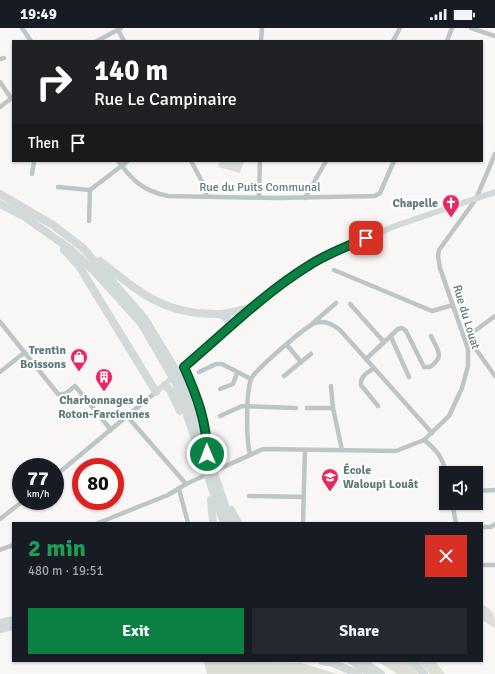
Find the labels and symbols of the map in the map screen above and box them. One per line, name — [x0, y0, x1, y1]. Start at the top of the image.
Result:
street label: Rue du Puits Communal — [199, 180, 321, 195]
church icon: Chapelle — [441, 193, 461, 218]
place label: Chapelle — [392, 196, 438, 211]
pin — [349, 221, 383, 255]
street label: Rue du Louat — [449, 283, 483, 351]
place label: Trentin Boissons — [20, 343, 67, 372]
shop icon: Trentin Boissons — [69, 347, 89, 372]
building icon: Charbonnages de Roton-Farciennes — [94, 367, 114, 392]
place label: Charbonnages de Roton-Farciennes — [58, 393, 151, 422]
position arrow — [186, 433, 228, 475]
speed limit sign: 80 — [72, 458, 124, 510]
place label: École Waloupi Louât — [343, 463, 419, 492]
school or university icon: École Waloupi Louât — [320, 467, 340, 492]

